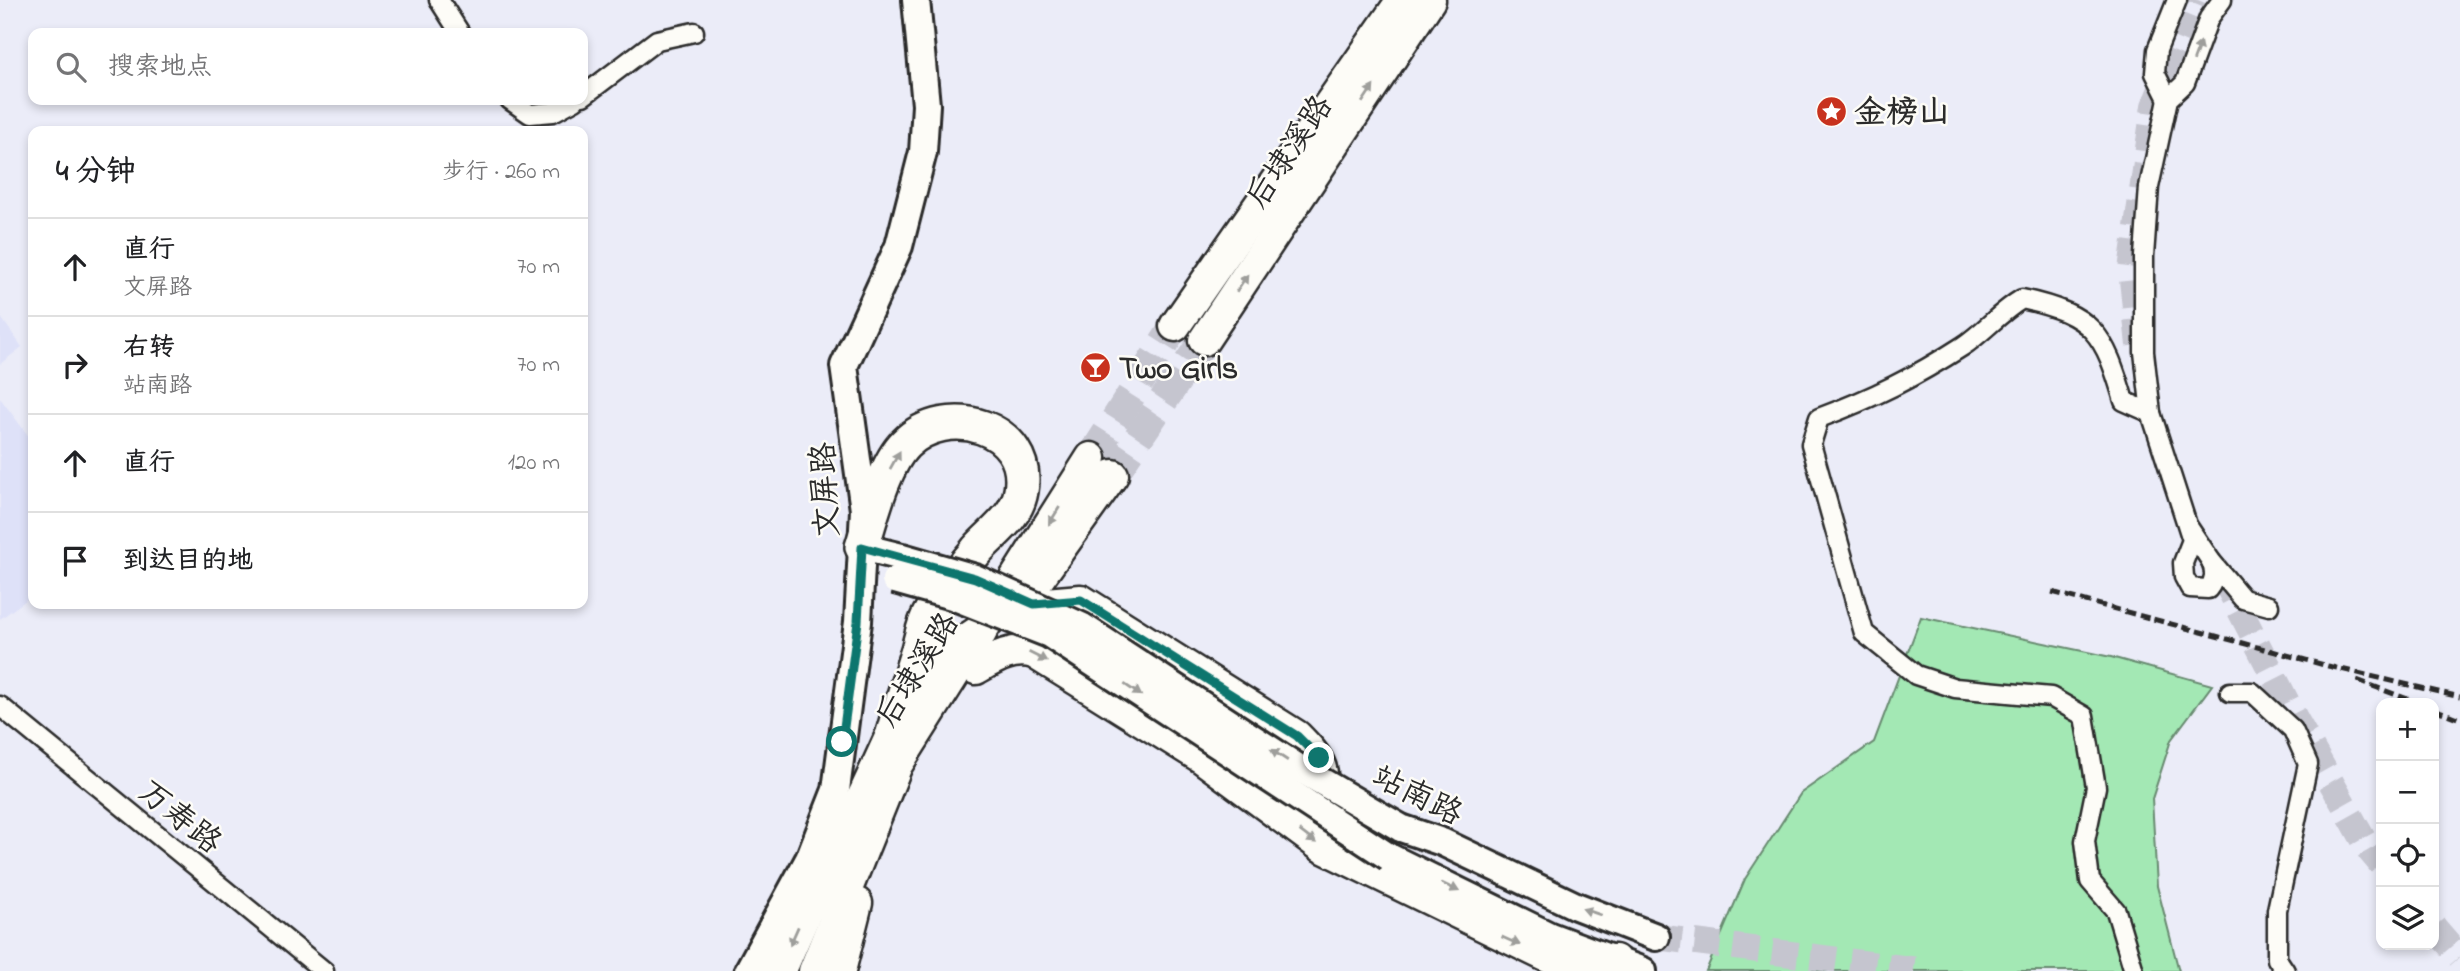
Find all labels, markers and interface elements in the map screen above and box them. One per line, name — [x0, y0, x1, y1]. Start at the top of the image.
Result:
search box — [28, 28, 588, 105]
one-way arrow — [2192, 41, 2203, 62]
icon: search — [52, 48, 90, 86]
text: 搜索地点 — [108, 49, 212, 87]
one-way arrow — [1361, 84, 1374, 103]
street label: 后埭溪路 — [1236, 87, 1346, 219]
place label: 金榜山 — [1854, 91, 1950, 138]
place icon: 金榜山 — [1814, 94, 1848, 128]
text: 4 分钟 — [56, 151, 136, 195]
text: 步行 · 260 m — [443, 156, 560, 189]
text: 直行 — [123, 232, 175, 270]
icon: ahead — [56, 248, 94, 286]
text: 70 m — [517, 251, 560, 284]
text: 文屏路 — [123, 272, 192, 305]
one-way arrow — [1235, 274, 1249, 292]
text: 右转 — [123, 330, 175, 368]
icon: right — [56, 346, 94, 384]
place label: Two Girls — [1119, 347, 1238, 394]
text: 70 m — [517, 349, 560, 382]
bar icon: Two Girls — [1079, 350, 1113, 384]
text: 站南路 — [123, 370, 192, 403]
street label: 文屏路 — [802, 441, 853, 539]
icon: ahead — [56, 444, 94, 482]
text: 直行 — [123, 445, 175, 483]
text: 120 m — [508, 447, 560, 480]
one-way arrow — [889, 450, 901, 470]
one-way arrow — [1048, 506, 1061, 525]
icon: arrive — [56, 542, 94, 580]
text: 到达目的地 — [123, 543, 253, 581]
street label: 后埭溪路 — [865, 604, 973, 738]
one-way arrow — [1028, 651, 1048, 662]
one-way arrow — [1123, 684, 1142, 697]
map controls — [2376, 698, 2439, 950]
button: + — [2376, 698, 2439, 761]
route start — [826, 726, 857, 757]
route end — [1303, 742, 1334, 773]
one-way arrow — [1270, 748, 1288, 762]
street label: 站南路 — [1363, 755, 1470, 839]
button: − — [2376, 761, 2439, 824]
street label: 万寿路 — [127, 770, 231, 867]
button: locate — [2376, 824, 2439, 887]
one-way arrow — [1299, 830, 1317, 844]
one-way arrow — [1440, 882, 1460, 893]
button: layers — [2376, 887, 2439, 950]
one-way arrow — [1582, 906, 1603, 917]
one-way arrow — [788, 926, 800, 946]
one-way arrow — [1500, 936, 1521, 947]

